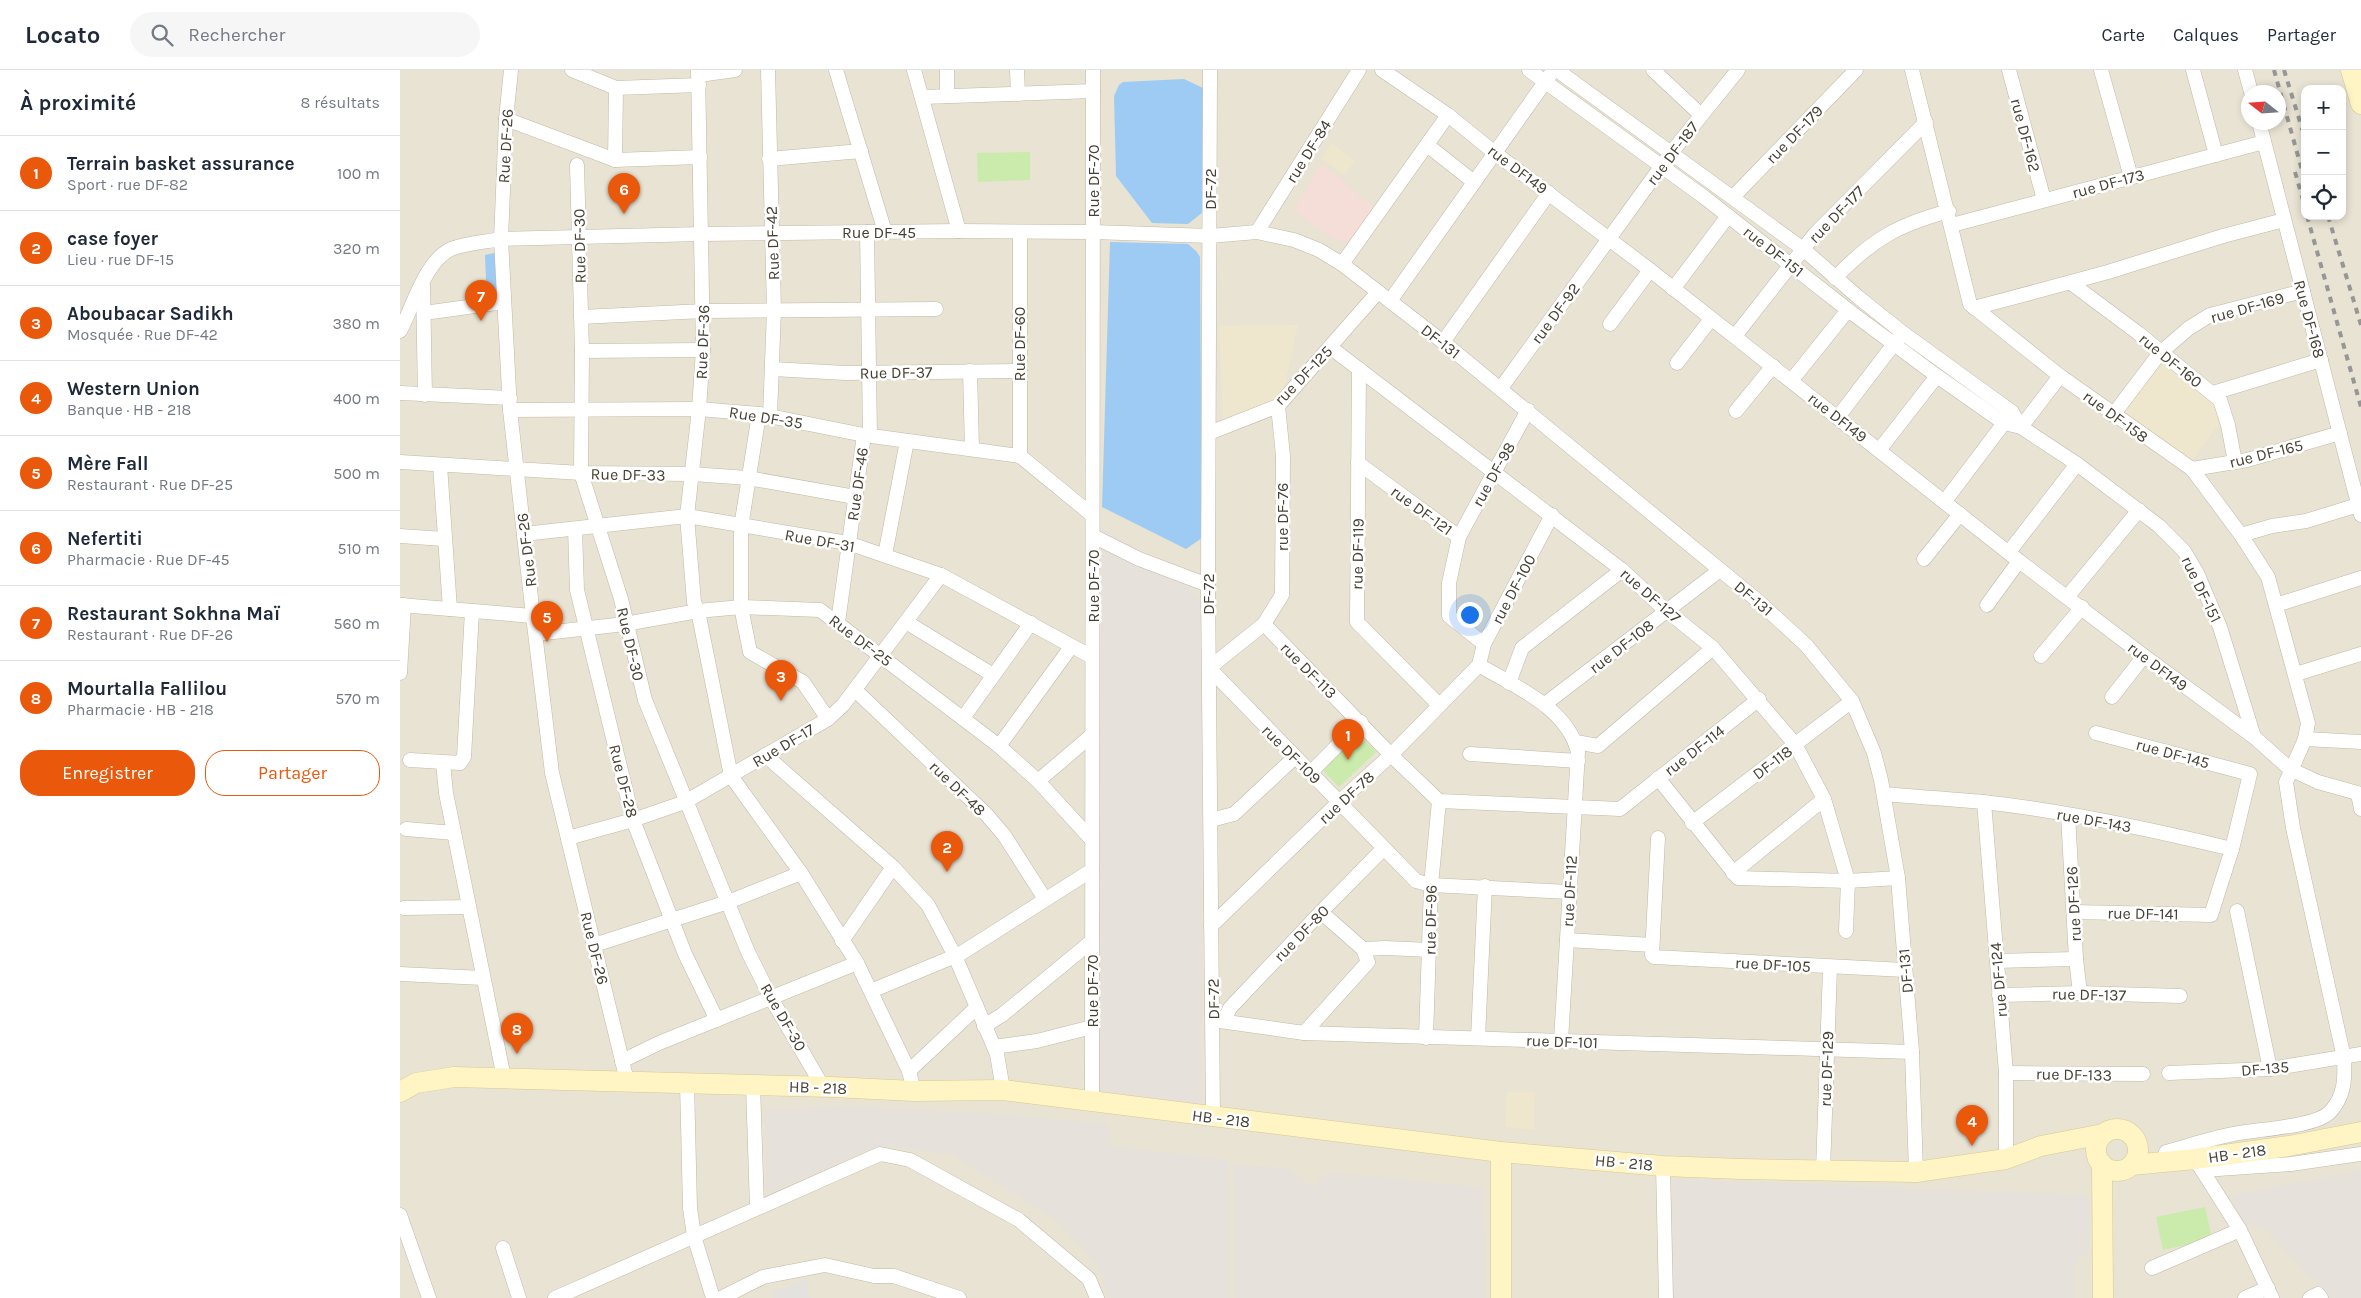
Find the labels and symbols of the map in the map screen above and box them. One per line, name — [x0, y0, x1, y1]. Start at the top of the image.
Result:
north arrow — [2241, 85, 2286, 130]
street label: rue DF-162 — [2007, 96, 2044, 174]
street label: rue DF-179 — [1762, 101, 1827, 168]
street label: Rue DF-26 — [494, 108, 517, 184]
street label: rue DF-84 — [1282, 116, 1335, 186]
street label: rue DF-187 — [1642, 117, 1703, 189]
street label: rue DF149 — [1484, 141, 1551, 198]
street label: Rue DF-70 — [1084, 144, 1103, 218]
street label: rue DF-173 — [2070, 165, 2146, 202]
street label: DF-72 — [1201, 168, 1220, 210]
pin: 6 — [608, 173, 640, 214]
street label: rue DF-177 — [1804, 181, 1869, 247]
street label: Rue DF-42 — [762, 206, 783, 280]
street label: Rue DF-30 — [569, 208, 590, 284]
street label: rue DF-151 — [1740, 222, 1808, 281]
street label: Rue DF-45 — [842, 223, 916, 242]
street label: Rue DF-168 — [2290, 278, 2329, 360]
street label: rue DF-92 — [1527, 279, 1584, 347]
pin: 7 — [465, 280, 497, 321]
street label: rue DF-169 — [2208, 288, 2286, 327]
street label: Rue DF-36 — [692, 304, 713, 380]
street label: Rue DF-60 — [1010, 307, 1029, 381]
street label: DF-131 — [1417, 320, 1464, 363]
street label: rue DF-160 — [2135, 329, 2206, 392]
street label: rue DF-125 — [1270, 342, 1336, 409]
street label: Rue DF-37 — [859, 362, 933, 383]
street label: rue DF-158 — [2079, 386, 2152, 446]
street label: rue DF149 — [1804, 388, 1871, 446]
street label: Rue DF-35 — [728, 402, 804, 433]
street label: rue DF-165 — [2227, 435, 2305, 472]
street label: rue DF-98 — [1468, 439, 1519, 510]
street label: Rue DF-46 — [843, 446, 872, 522]
street label: Rue DF-33 — [590, 464, 666, 485]
street label: rue DF-121 — [1387, 482, 1456, 539]
street label: rue DF-76 — [1273, 483, 1292, 551]
street label: Rue DF-26 — [513, 512, 540, 588]
street label: rue DF-119 — [1347, 518, 1368, 590]
street label: Rue DF-31 — [783, 525, 856, 556]
street label: Rue DF-70 — [1084, 549, 1103, 623]
street label: rue DF-100 — [1487, 551, 1540, 627]
street label: rue DF-151 — [2177, 553, 2226, 626]
street label: rue DF-127 — [1616, 564, 1685, 627]
street label: DF-72 — [1199, 573, 1218, 615]
street label: DF-131 — [1731, 577, 1777, 620]
pin: 5 — [531, 601, 563, 642]
your location — [1457, 602, 1483, 628]
street label: Rue DF-30 — [613, 605, 648, 683]
street label: Rue DF-25 — [825, 610, 896, 670]
street label: rue DF-108 — [1585, 615, 1657, 677]
street label: rue DF-113 — [1276, 638, 1341, 703]
street label: rue DF149 — [2124, 638, 2191, 695]
pin: 3 — [765, 660, 797, 701]
street label: Rue DF-17 — [749, 719, 818, 771]
pin: 1 — [1332, 719, 1364, 760]
street label: rue DF-109 — [1258, 721, 1325, 788]
street label: rue DF-114 — [1660, 721, 1728, 780]
street label: rue DF-145 — [2134, 735, 2212, 772]
street label: DF-118 — [1749, 741, 1796, 784]
street label: Rue DF-28 — [605, 742, 642, 820]
street label: rue DF-48 — [926, 757, 990, 820]
street label: rue DF-78 — [1315, 767, 1378, 828]
street label: rue DF-143 — [2055, 805, 2133, 836]
pin: 2 — [931, 831, 963, 872]
street label: rue DF-112 — [1558, 855, 1581, 927]
street label: rue DF-126 — [2062, 866, 2085, 942]
street label: rue DF-96 — [1420, 885, 1441, 955]
street label: rue DF-80 — [1270, 901, 1333, 966]
street label: rue DF-141 — [2107, 903, 2179, 924]
street label: Rue DF-26 — [576, 910, 613, 987]
street label: rue DF-124 — [1986, 941, 2011, 1018]
street label: DF-131 — [1894, 948, 1917, 994]
street label: rue DF-105 — [1735, 953, 1811, 976]
street label: Rue DF-70 — [1083, 954, 1102, 1028]
street label: DF-72 — [1204, 978, 1223, 1020]
street label: Rue DF-30 — [757, 980, 811, 1054]
street label: rue DF-137 — [2052, 984, 2127, 1005]
pin: 8 — [501, 1013, 533, 1054]
street label: rue DF-101 — [1526, 1031, 1598, 1052]
street label: rue DF-129 — [1816, 1031, 1837, 1107]
street label: DF-135 — [2240, 1057, 2290, 1080]
street label: rue DF-133 — [2036, 1064, 2112, 1085]
street label: HB - 218 — [789, 1077, 847, 1098]
pin: 4 — [1956, 1105, 1988, 1146]
street label: HB - 218 — [1191, 1106, 1251, 1131]
street label: HB - 218 — [2207, 1140, 2267, 1167]
street label: HB - 218 — [1594, 1150, 1654, 1174]

